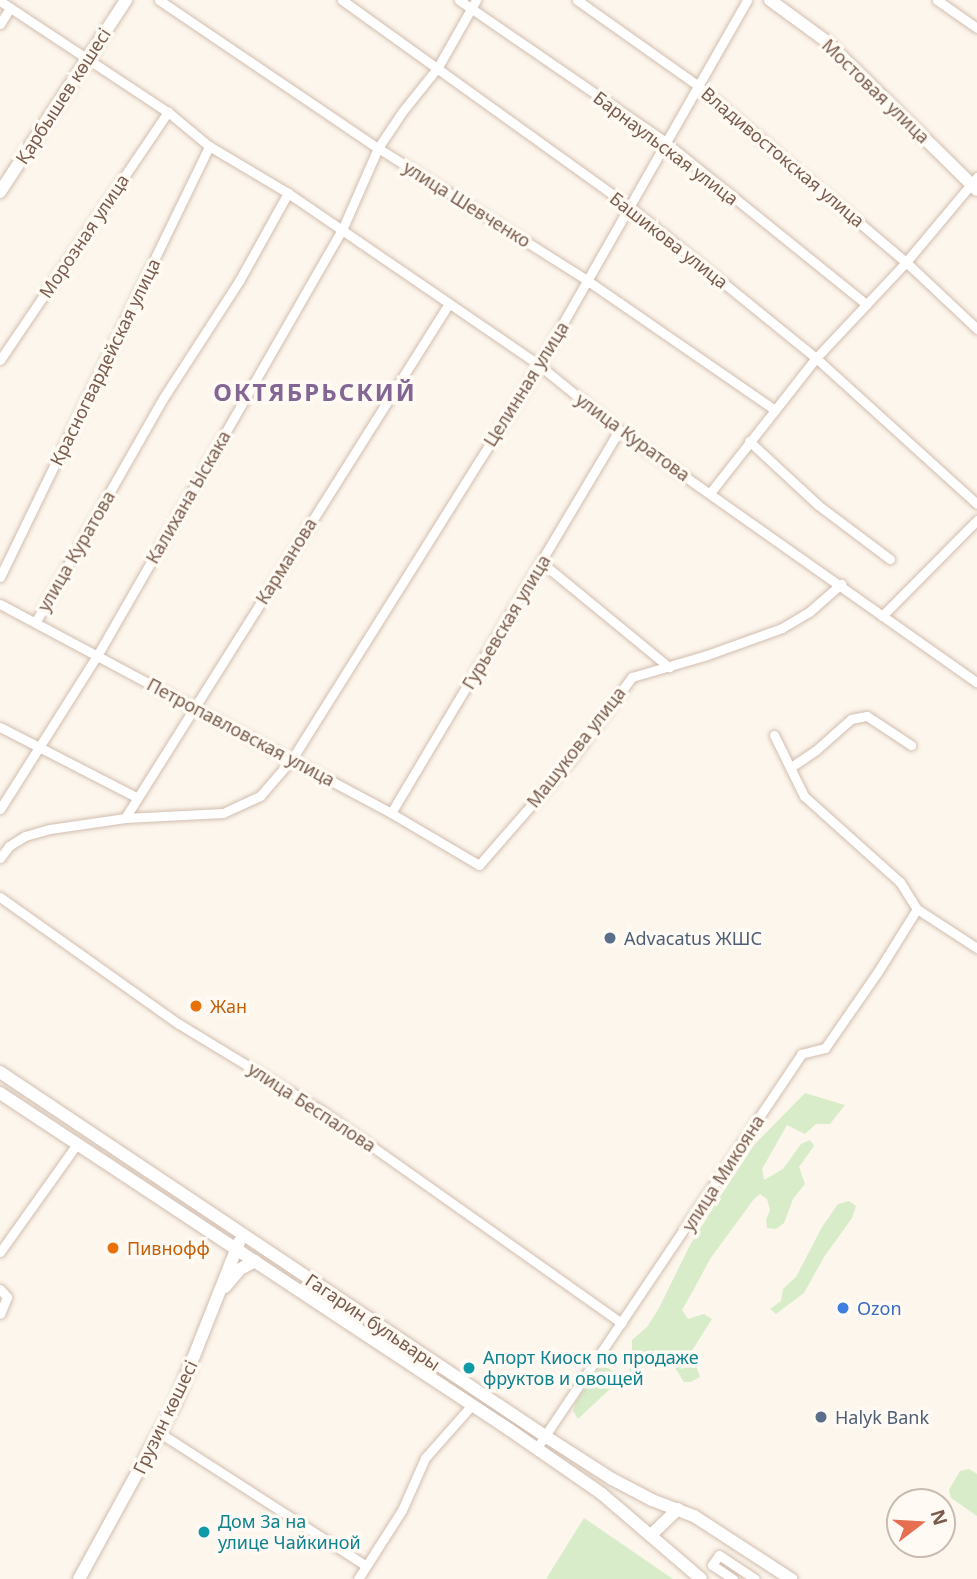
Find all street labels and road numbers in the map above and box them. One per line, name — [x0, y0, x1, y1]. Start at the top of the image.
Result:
street label: Қарбышев көшесі — [11, 24, 115, 168]
street label: Мостовая улица — [818, 34, 934, 148]
street label: Владивостокская улица — [697, 82, 869, 232]
street label: Барнаульская улица — [589, 87, 743, 209]
street label: улица Шевченко — [399, 156, 535, 252]
street label: Морозная улица — [35, 170, 133, 302]
street label: Башикова улица — [606, 187, 732, 293]
street label: Красногвардейская улица — [45, 255, 165, 469]
street label: Целинная улица — [479, 318, 573, 450]
street label: улица Куратова — [572, 388, 694, 486]
street label: Калихана Ыскака — [141, 427, 235, 567]
street label: улица Куратова — [33, 487, 119, 615]
street label: Карманова — [251, 514, 321, 608]
street label: Гурьевская улица — [457, 551, 555, 693]
street label: Петропавловская улица — [143, 673, 339, 791]
street label: Машукова улица — [522, 682, 630, 812]
street label: улица Беспалова — [244, 1058, 380, 1156]
street label: улица Микояна — [677, 1111, 769, 1235]
street label: Гагарин бульвары — [302, 1269, 444, 1375]
street label: Грузин көшесі — [128, 1357, 202, 1477]

